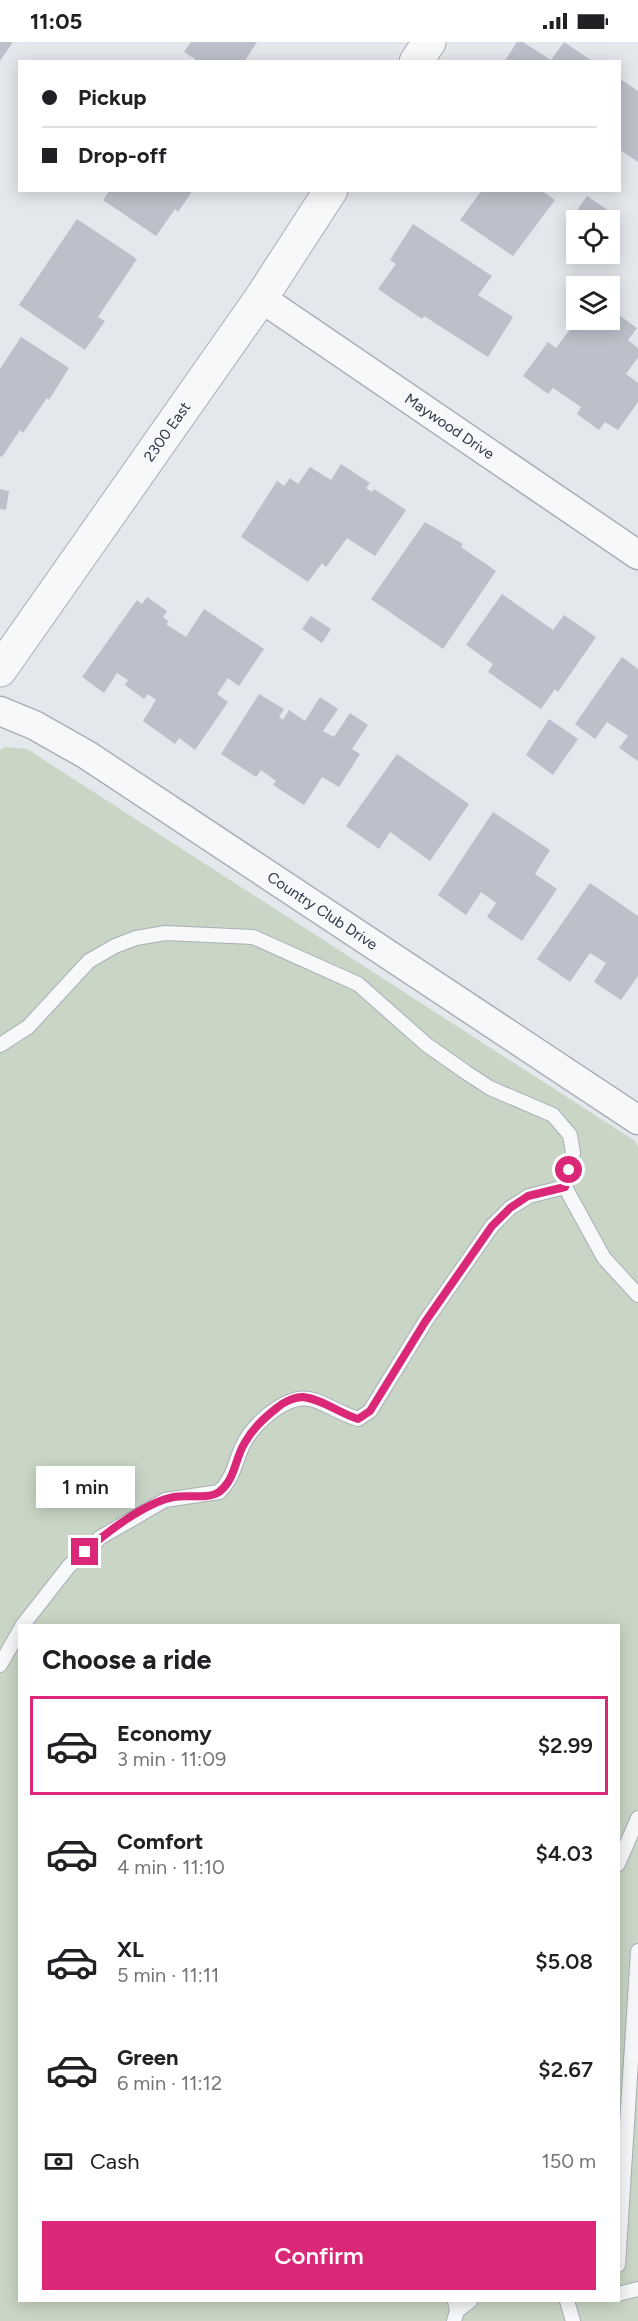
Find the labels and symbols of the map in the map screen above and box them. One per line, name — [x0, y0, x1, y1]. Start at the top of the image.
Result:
street label: Maywood Drive — [401, 390, 498, 463]
street label: 2300 East — [140, 398, 194, 465]
street label: Country Club Drive — [264, 868, 381, 954]
route start — [555, 1156, 582, 1183]
callout: 1 min — [36, 1465, 134, 1507]
route end — [71, 1538, 98, 1565]

